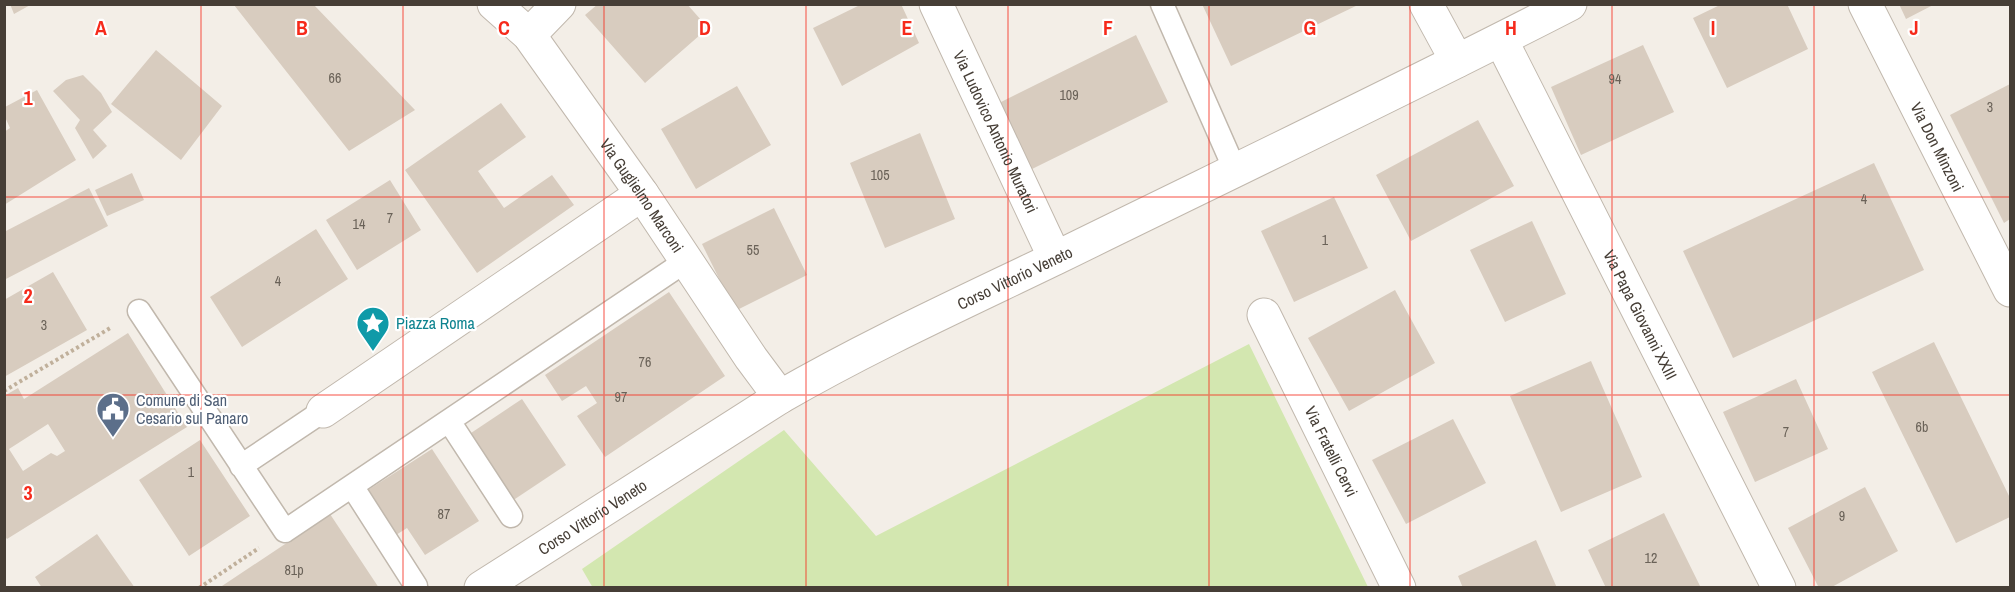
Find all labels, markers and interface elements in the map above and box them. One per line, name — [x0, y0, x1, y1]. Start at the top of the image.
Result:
text: A — [95, 14, 107, 41]
text: B — [296, 14, 308, 41]
text: C — [498, 14, 510, 41]
text: D — [699, 14, 711, 41]
text: E — [902, 14, 913, 41]
text: F — [1103, 14, 1113, 41]
text: G — [1304, 14, 1316, 41]
text: H — [1505, 14, 1517, 41]
text: I — [1711, 14, 1715, 41]
text: J — [1909, 14, 1919, 41]
street label: Via Ludovico Antonio Muratori — [948, 47, 1043, 217]
house number: 66 — [329, 69, 341, 87]
house number: 94 — [1609, 70, 1622, 88]
text: 1 — [23, 84, 33, 111]
house number: 109 — [1059, 86, 1079, 104]
street label: Via Don Minzoni — [1905, 98, 1969, 195]
house number: 3 — [1987, 98, 1993, 116]
street label: Via Guglielmo Marconi — [595, 134, 689, 257]
house number: 105 — [870, 166, 890, 184]
house number: 4 — [1861, 190, 1868, 208]
house number: 7 — [387, 209, 393, 227]
house number: 14 — [353, 215, 366, 233]
house number: 1 — [1322, 231, 1329, 249]
house number: 55 — [747, 241, 759, 259]
street label: Corso Vittorio Veneto — [953, 241, 1076, 315]
street label: Via Papa Giovanni XXIII — [1598, 246, 1682, 383]
house number: 4 — [275, 272, 282, 290]
text: 2 — [23, 282, 33, 309]
place icon: Piazza Roma — [355, 305, 391, 352]
place label: Piazza Roma — [396, 312, 475, 334]
house number: 3 — [41, 316, 47, 334]
house number: 76 — [639, 353, 651, 371]
house number: 97 — [615, 388, 627, 406]
place label: Comune di San Cesario sul Panaro — [136, 389, 248, 429]
public building icon: Comune di San Cesario sul Panaro — [95, 391, 131, 438]
street label: Via Fratelli Cervi — [1300, 402, 1363, 500]
house number: 6b — [1916, 418, 1928, 436]
house number: 7 — [1783, 423, 1789, 441]
house number: 1 — [188, 463, 195, 481]
street label: Corso Vittorio Veneto — [534, 474, 651, 560]
text: 3 — [23, 479, 33, 506]
house number: 87 — [438, 505, 450, 523]
house number: 9 — [1839, 507, 1845, 525]
house number: 12 — [1645, 549, 1657, 567]
house number: 81p — [284, 561, 304, 579]

